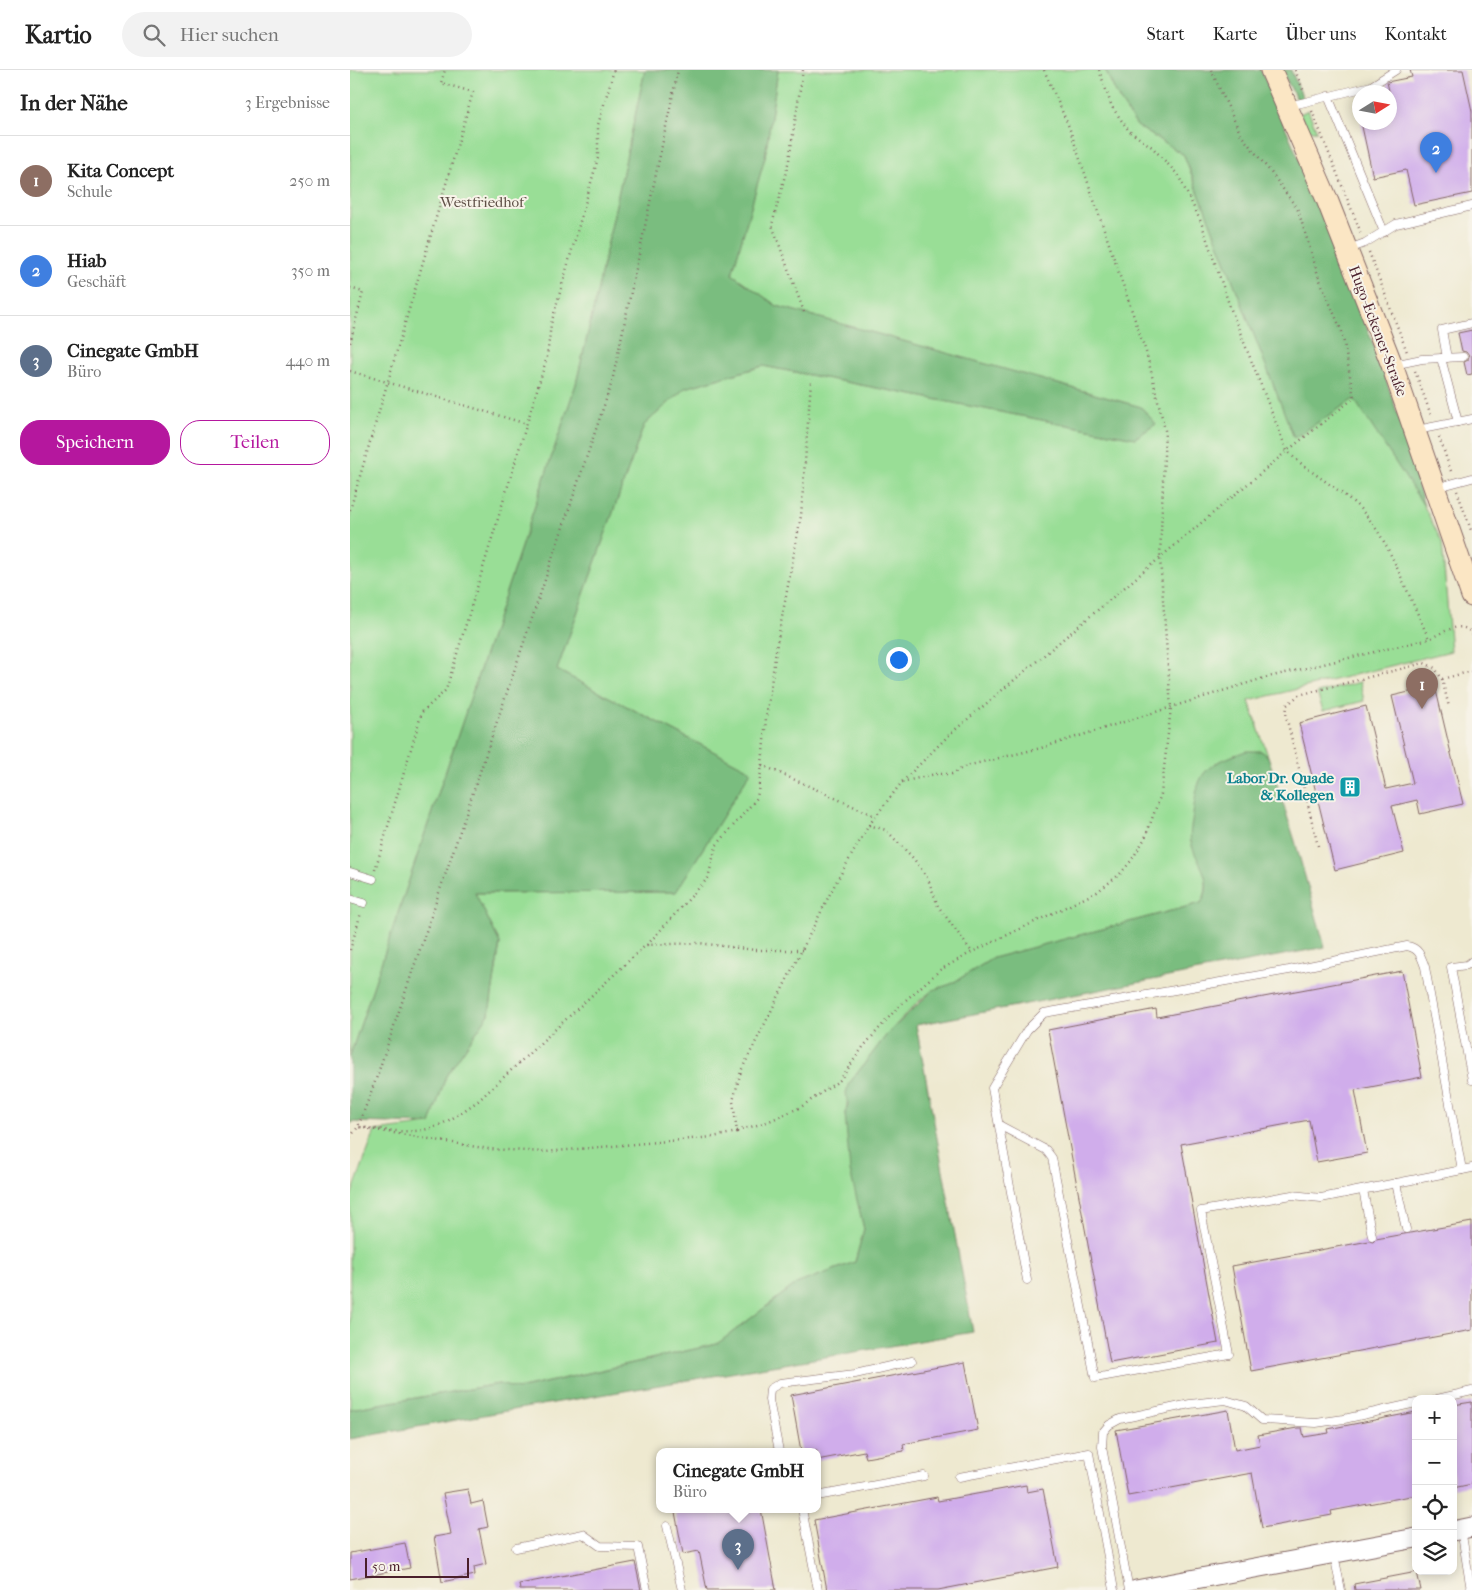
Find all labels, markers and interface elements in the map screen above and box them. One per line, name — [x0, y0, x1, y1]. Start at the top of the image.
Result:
search box — [122, 12, 472, 57]
text: Kartio — [25, 21, 92, 49]
icon: search — [140, 21, 168, 49]
text: Hier suchen — [180, 24, 279, 46]
text: Start — [1146, 24, 1185, 45]
text: Karte — [1213, 24, 1257, 45]
text: Über uns — [1285, 24, 1356, 45]
text: Kontakt — [1384, 24, 1447, 45]
north arrow — [1352, 85, 1397, 130]
text: In der Nähe — [20, 91, 128, 115]
text: 3 Ergebnisse — [245, 93, 330, 112]
pin: 2 — [1420, 132, 1452, 173]
text: Kita Concept — [67, 160, 174, 182]
text: 1 — [33, 171, 39, 190]
text: 250 m — [289, 171, 330, 190]
text: Schule — [67, 182, 112, 201]
park label: Westfriedhof — [439, 193, 527, 211]
text: Hiab — [67, 250, 106, 272]
text: 2 — [32, 261, 40, 280]
text: 350 m — [291, 261, 330, 280]
street label: Hugo-Eckener-Straße — [1345, 263, 1411, 400]
text: Geschäft — [67, 272, 127, 291]
text: Cinegate GmbH — [67, 340, 199, 362]
text: 3 — [33, 351, 39, 370]
text: 440 m — [285, 351, 330, 370]
text: Büro — [67, 362, 101, 381]
button: Speichern — [20, 420, 170, 465]
button: Teilen — [180, 420, 330, 465]
your location — [886, 647, 912, 673]
pin: 1 — [1406, 668, 1438, 709]
place label: Labor Dr. Quade & Kollegen — [1227, 769, 1335, 804]
building icon: Labor Dr. Quade & Kollegen — [1338, 775, 1362, 799]
map controls — [1412, 1395, 1457, 1575]
button: + — [1412, 1395, 1457, 1440]
button: − — [1412, 1440, 1457, 1485]
popup — [656, 1448, 821, 1513]
text: Cinegate GmbH — [673, 1460, 804, 1482]
text: Büro — [673, 1482, 707, 1501]
button: locate — [1412, 1485, 1457, 1530]
pin: 3 — [722, 1529, 754, 1570]
button: layers — [1412, 1530, 1457, 1575]
scale bar — [365, 1555, 469, 1578]
text: 50 m — [372, 1558, 400, 1575]

